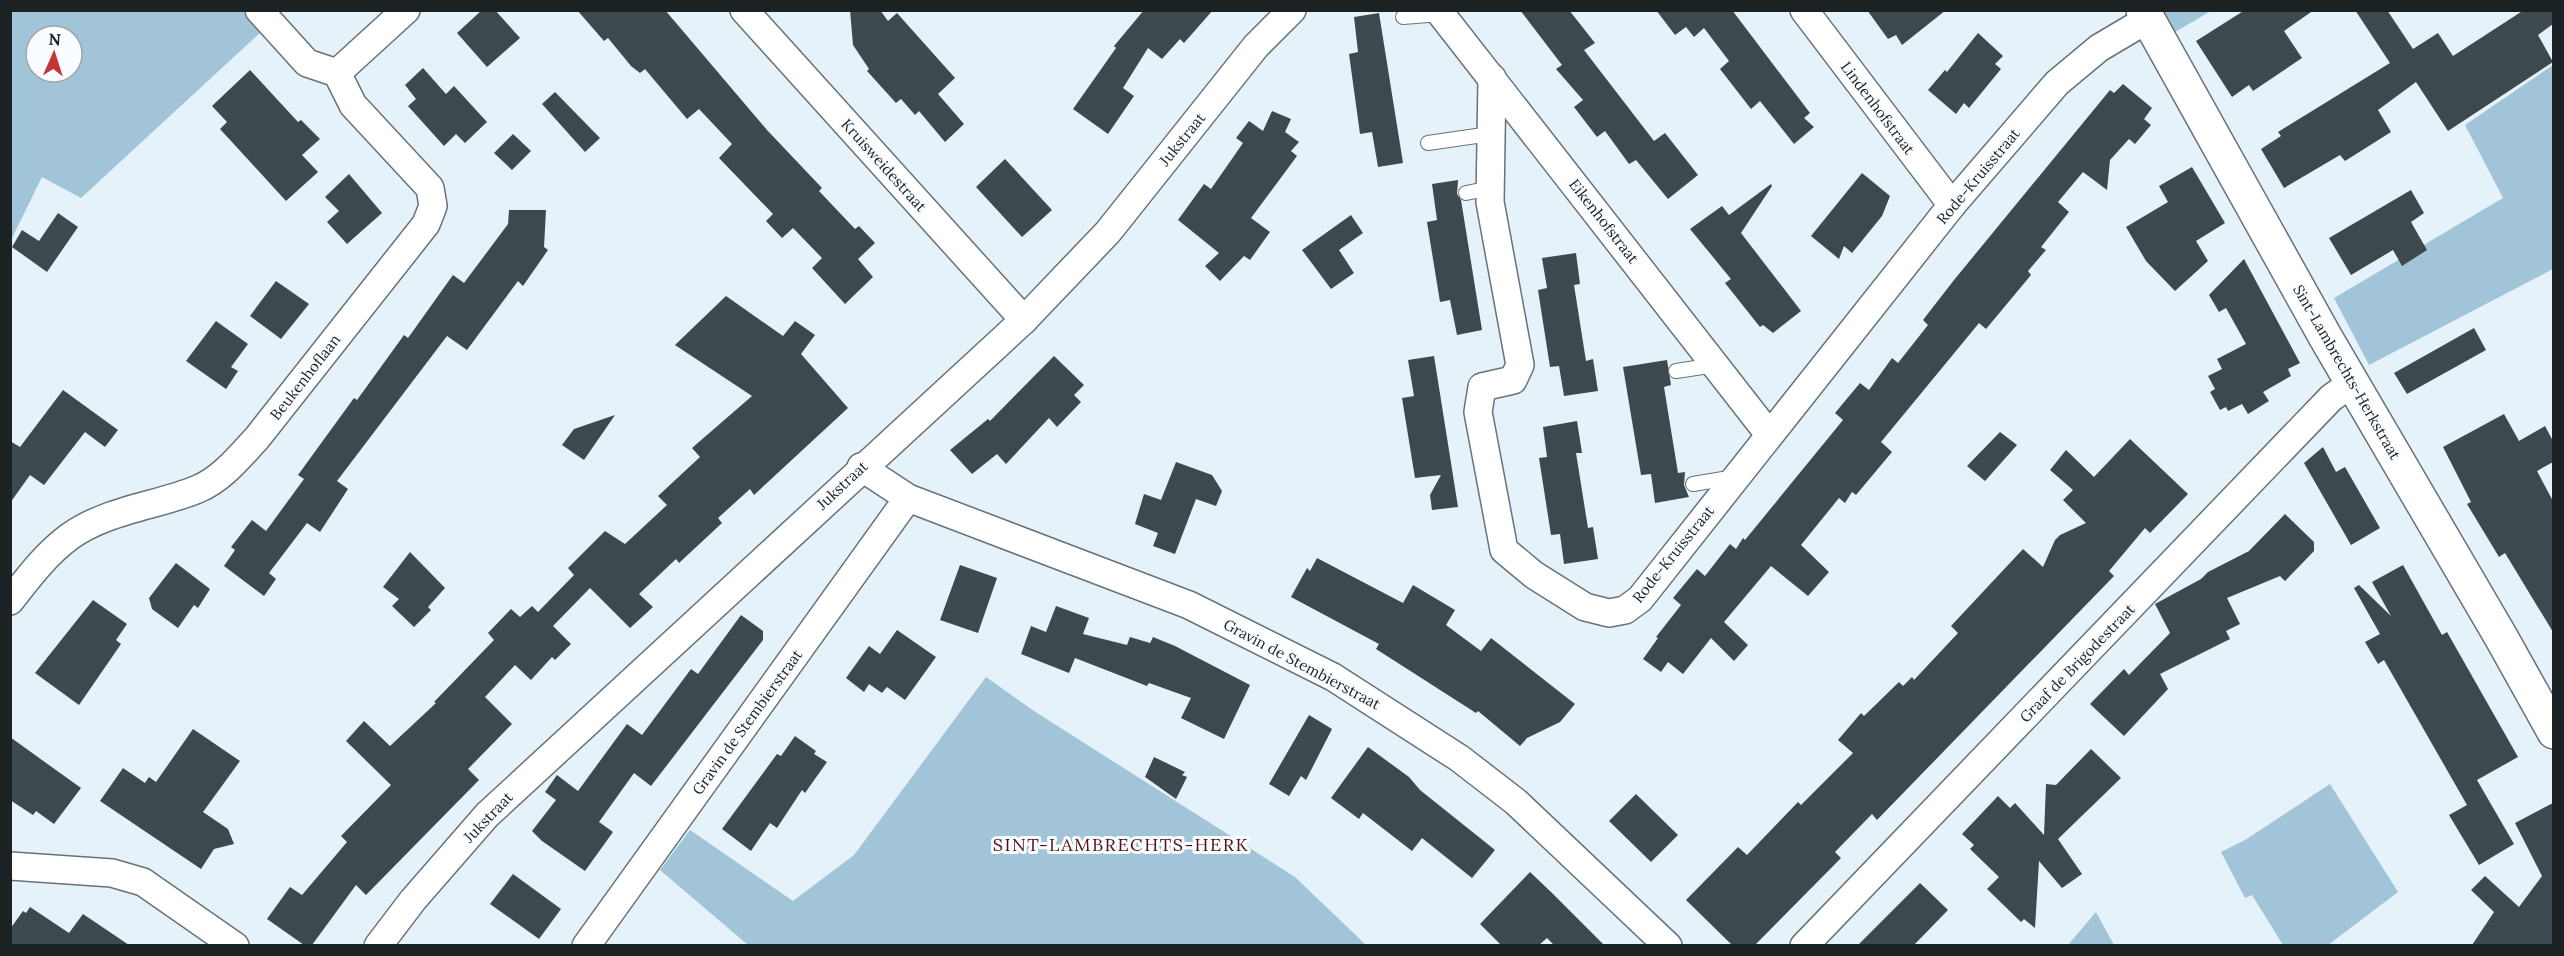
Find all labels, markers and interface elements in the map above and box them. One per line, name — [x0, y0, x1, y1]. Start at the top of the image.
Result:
north arrow — [24, 24, 84, 84]
text: N — [48, 29, 61, 49]
street label: Lindenhofstraat — [1837, 58, 1919, 158]
street label: Jukstraat — [1154, 108, 1209, 170]
street label: Kruisweidestraat — [837, 115, 931, 216]
street label: Rode-Kruisstraat — [1932, 124, 2024, 228]
street label: Eikenhofstraat — [1565, 175, 1643, 267]
street label: Sint-Lambrechts-Herkstraat — [2289, 281, 2405, 463]
street label: Beukenhoflaan — [266, 330, 344, 424]
street label: Jukstraat — [812, 456, 872, 514]
street label: Rode-Kruisstraat — [1628, 501, 1718, 606]
street label: Graaf de Brigodestraat — [2015, 600, 2139, 726]
street label: Gravin de Stembierstraat — [1220, 615, 1384, 714]
street label: Gravin de Stembierstraat — [688, 645, 806, 798]
street label: Jukstraat — [459, 788, 517, 847]
district label: SINT-LAMBRECHTS-HERK — [993, 833, 1249, 856]

